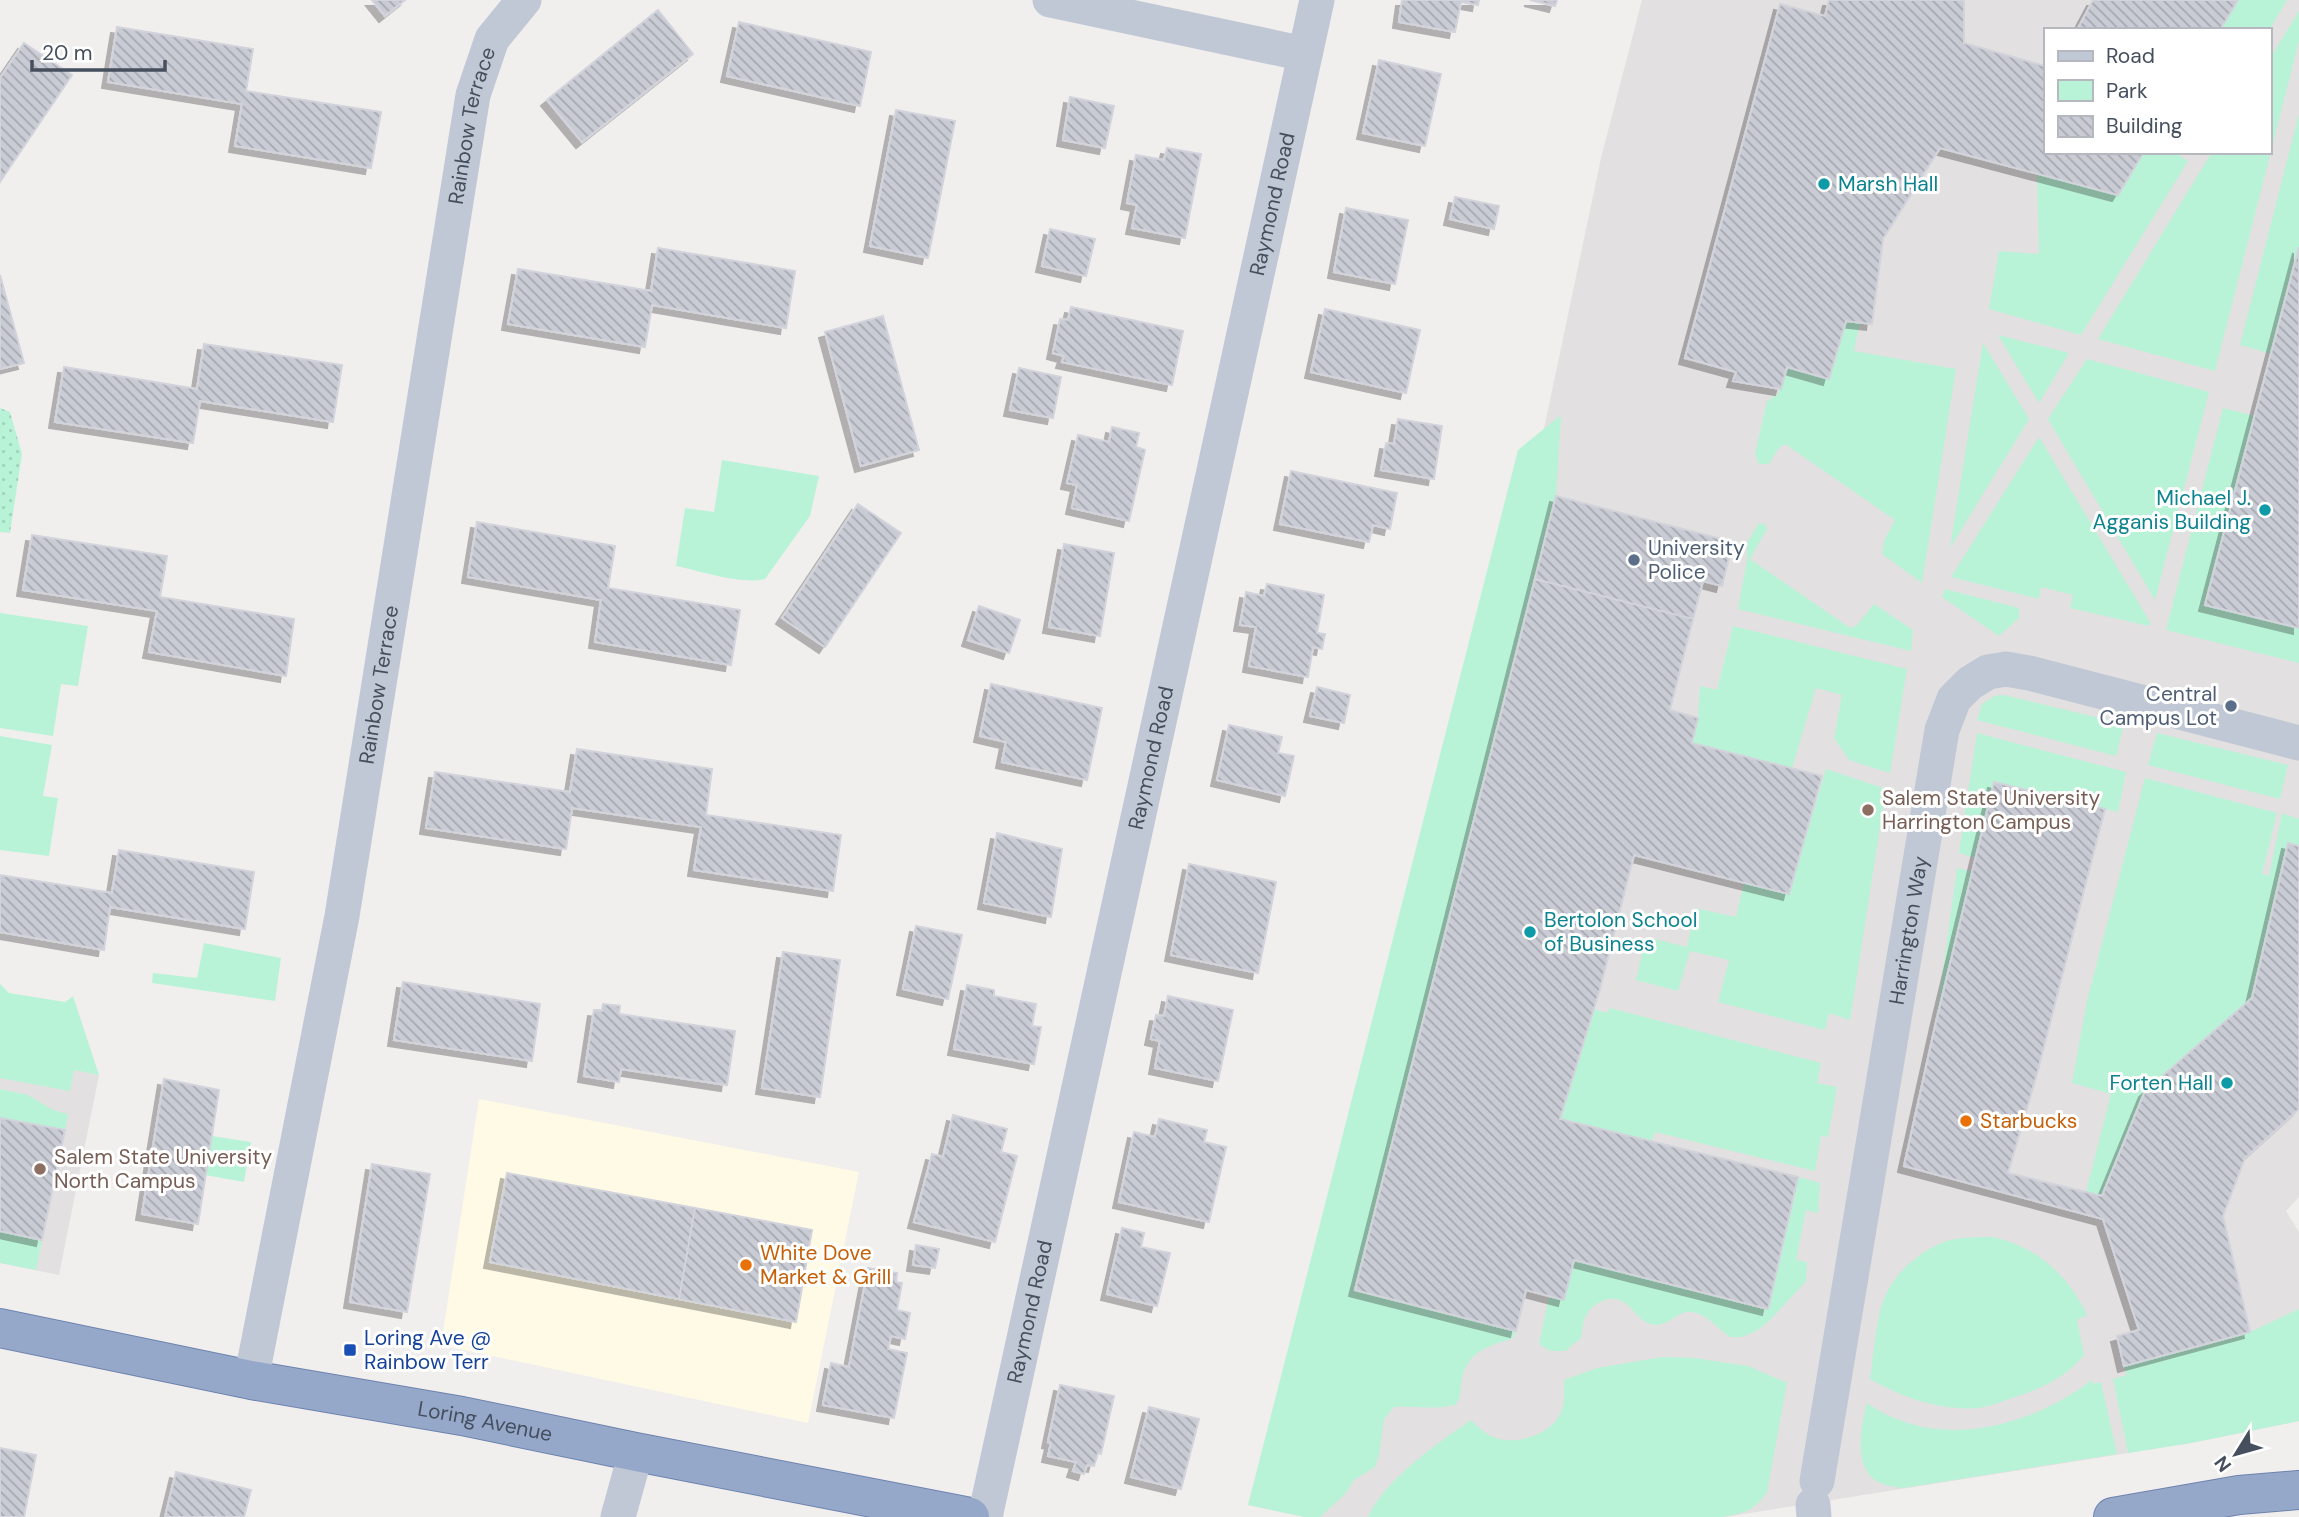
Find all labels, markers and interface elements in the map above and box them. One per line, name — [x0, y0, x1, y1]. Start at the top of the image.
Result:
scale bar — [32, 28, 164, 72]
legend — [2044, 28, 2271, 154]
text: 20 m — [42, 39, 93, 67]
text: Road — [2106, 42, 2155, 70]
street label: Rainbow Terrace — [442, 43, 502, 206]
text: Park — [2106, 77, 2148, 105]
text: Building — [2106, 112, 2183, 140]
street label: Raymond Road — [1243, 130, 1302, 278]
place label: Marsh Hall — [1838, 170, 1938, 198]
marker: Marsh Hall — [1816, 176, 1832, 192]
place label: Michael J. Agganis Building — [2093, 484, 2251, 536]
marker: Michael J. Agganis Building — [2257, 502, 2273, 518]
place label: University Police — [1648, 534, 1745, 586]
marker: University Police — [1626, 552, 1642, 568]
street label: Rainbow Terrace — [352, 603, 405, 766]
place label: Central Campus Lot — [2100, 680, 2217, 732]
street label: Raymond Road — [1122, 684, 1180, 832]
marker: Central Campus Lot — [2223, 698, 2239, 714]
place label: Salem State University Harrington Campus — [1882, 784, 2100, 836]
marker: Salem State University Harrington Campus — [1860, 802, 1876, 818]
street label: Harrington Way — [1882, 854, 1935, 1007]
place label: Bertolon School of Business — [1544, 906, 1697, 958]
marker: Bertolon School of Business — [1522, 924, 1538, 940]
place label: Forten Hall — [2109, 1069, 2213, 1097]
marker: Forten Hall — [2219, 1075, 2235, 1091]
place label: Starbucks — [1980, 1107, 2077, 1135]
marker: Starbucks — [1958, 1113, 1974, 1129]
place label: Salem State University North Campus — [54, 1143, 272, 1195]
marker: Salem State University North Campus — [32, 1161, 48, 1177]
street label: Raymond Road — [1001, 1238, 1059, 1386]
place label: White Dove Market & Grill — [760, 1239, 891, 1291]
marker: White Dove Market & Grill — [738, 1257, 754, 1273]
place label: Loring Ave @ Rainbow Terr — [364, 1324, 491, 1376]
marker: Loring Ave @ Rainbow Terr — [342, 1342, 358, 1358]
street label: Loring Avenue — [416, 1395, 555, 1448]
north arrow — [2201, 1419, 2271, 1489]
text: N — [2209, 1451, 2237, 1477]

